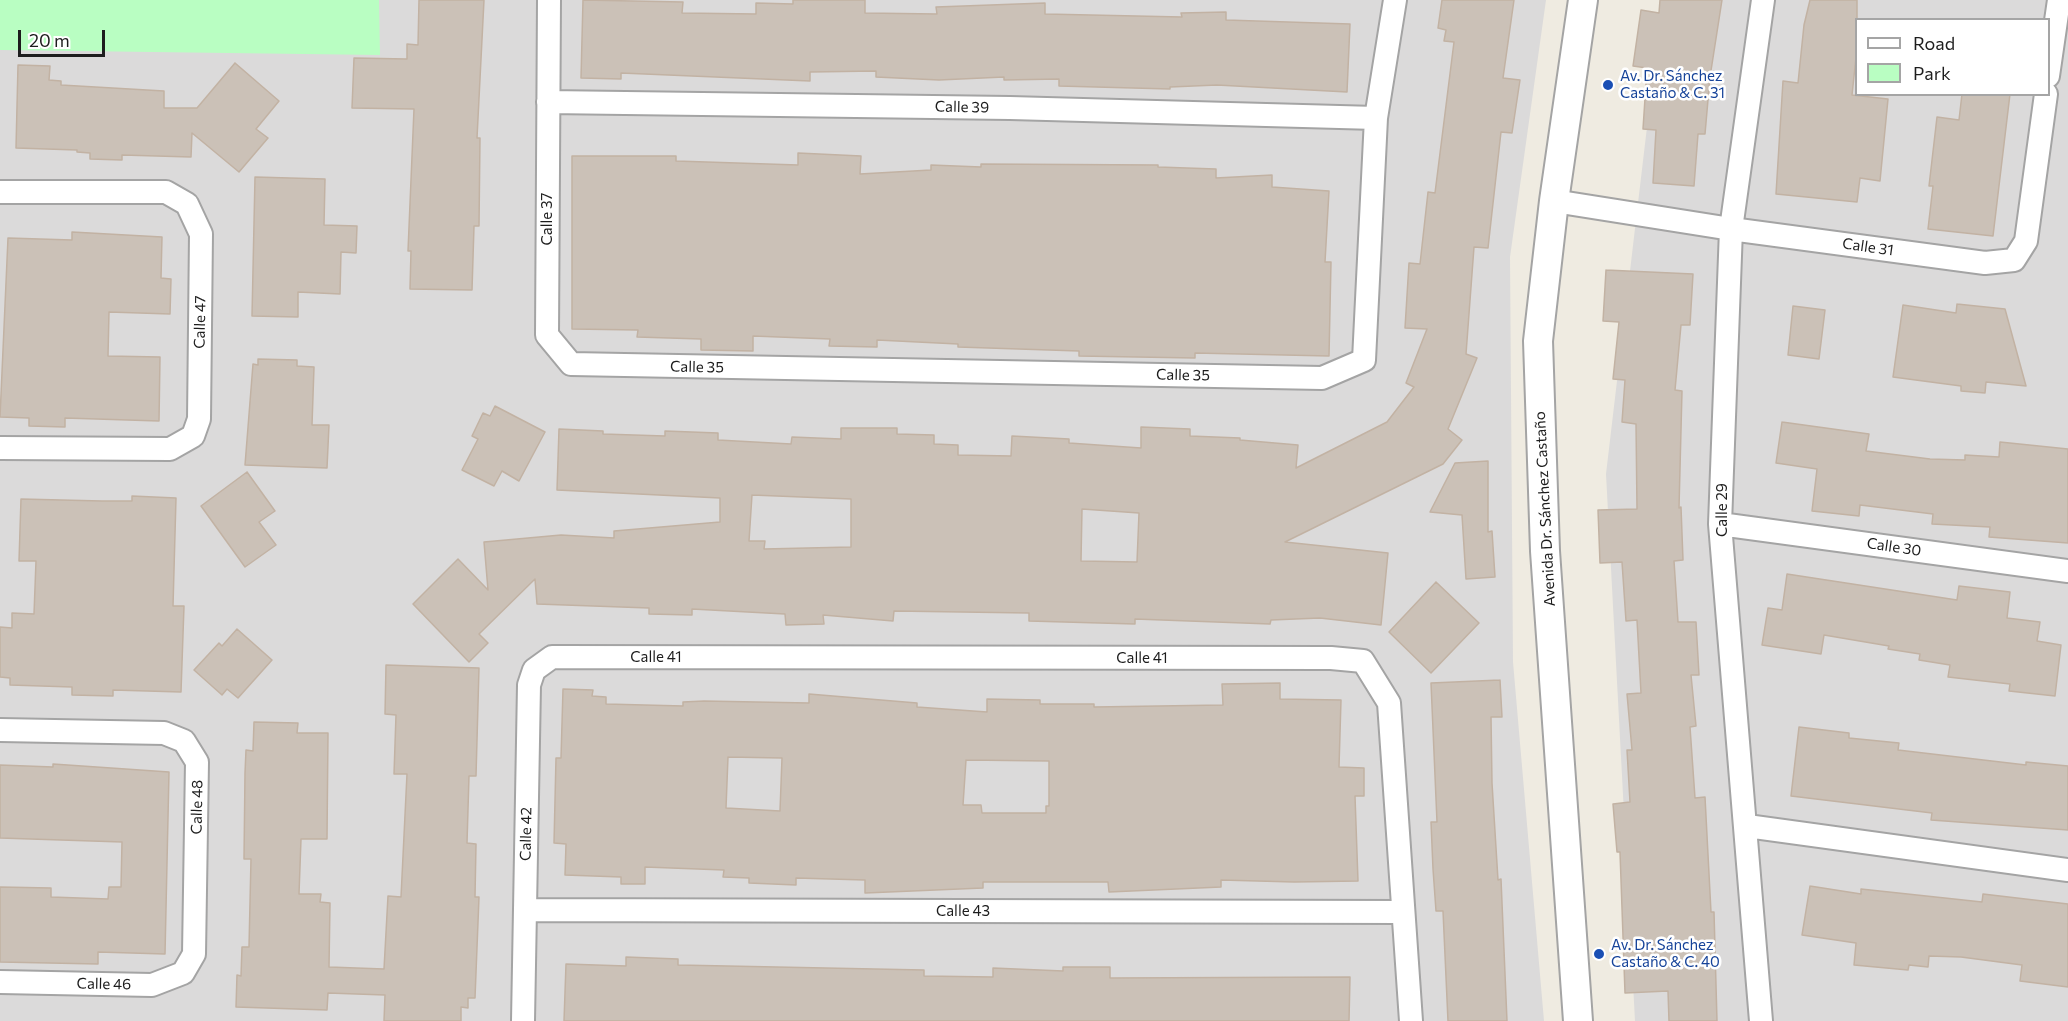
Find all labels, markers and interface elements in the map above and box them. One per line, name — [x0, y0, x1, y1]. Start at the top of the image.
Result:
scale bar — [21, 18, 108, 56]
legend — [1855, 18, 2050, 96]
text: 20 m — [29, 29, 70, 51]
text: Road — [1913, 32, 1955, 54]
text: Park — [1913, 62, 1951, 84]
place label: Av. Dr. Sánchez Castaño & C. 31 — [1620, 67, 1725, 102]
marker: Av. Dr. Sánchez Castaño & C. 31 — [1601, 78, 1615, 92]
street label: Calle 39 — [935, 98, 989, 116]
street label: Calle 37 — [538, 193, 556, 245]
street label: Calle 31 — [1841, 235, 1895, 259]
street label: Calle 47 — [191, 295, 209, 349]
street label: Calle 35 — [670, 358, 724, 376]
street label: Calle 35 — [1156, 366, 1210, 384]
street label: Avenida Dr. Sánchez Castaño — [1531, 411, 1559, 607]
street label: Calle 29 — [1713, 483, 1731, 537]
street label: Calle 30 — [1866, 534, 1922, 560]
street label: Calle 41 — [630, 648, 682, 666]
street label: Calle 41 — [1116, 649, 1168, 667]
street label: Calle 48 — [188, 780, 206, 834]
street label: Calle 42 — [517, 807, 535, 861]
street label: Calle 43 — [936, 902, 990, 920]
place label: Av. Dr. Sánchez Castaño & C. 40 — [1611, 936, 1720, 971]
marker: Av. Dr. Sánchez Castaño & C. 40 — [1592, 947, 1606, 961]
street label: Calle 46 — [77, 975, 131, 993]

